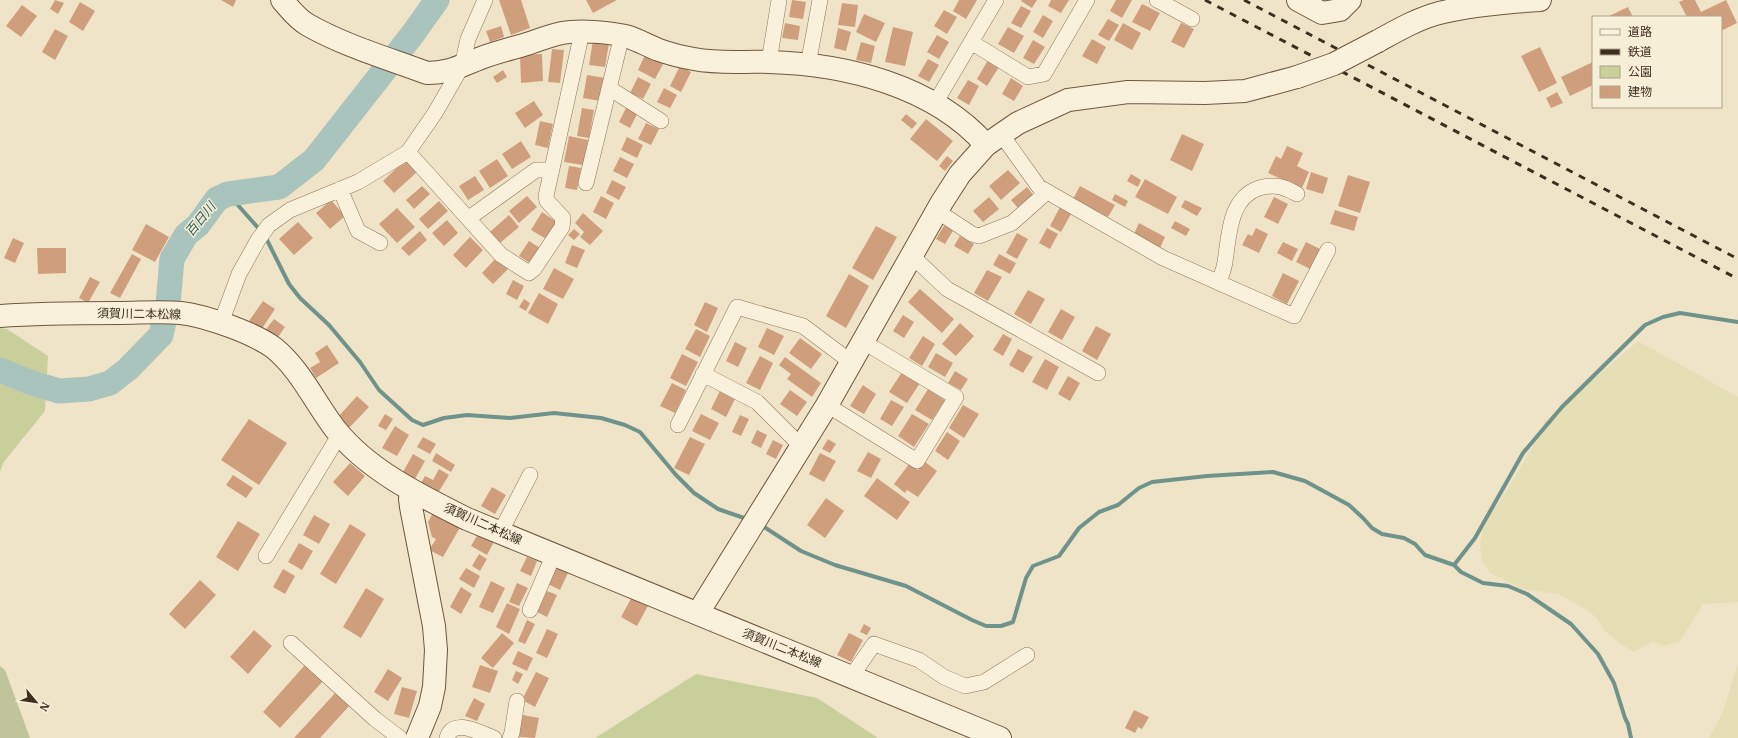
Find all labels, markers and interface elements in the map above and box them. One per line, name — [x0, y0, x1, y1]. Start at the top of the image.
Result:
legend — [1592, 16, 1722, 108]
text: 道路 — [1628, 24, 1652, 39]
text: 鉄道 — [1628, 44, 1652, 59]
text: 公園 — [1628, 64, 1652, 79]
text: 建物 — [1628, 84, 1652, 99]
water label: 百日川 — [182, 197, 221, 240]
street label: 須賀川二本松線 — [97, 305, 181, 322]
street label: 須賀川二本松線 — [442, 500, 525, 547]
street label: 須賀川二本松線 — [740, 625, 824, 670]
north arrow — [16, 682, 56, 722]
text: N — [36, 700, 53, 714]

